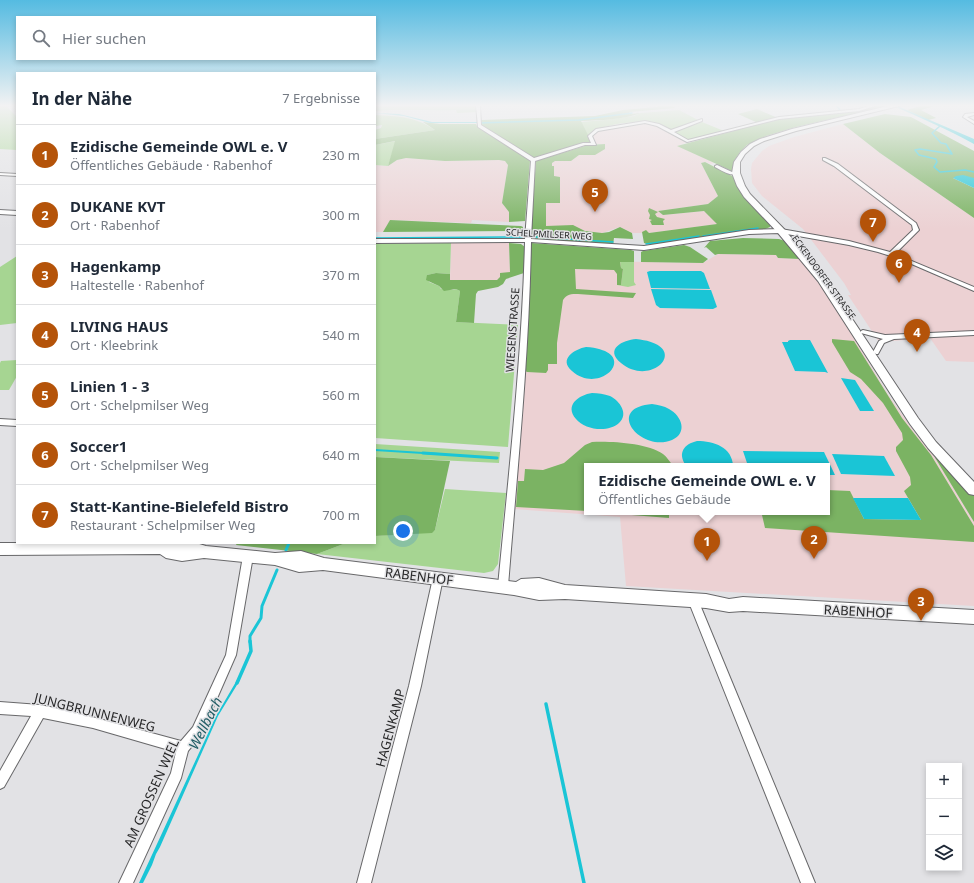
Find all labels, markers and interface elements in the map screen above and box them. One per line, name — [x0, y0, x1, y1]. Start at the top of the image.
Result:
search box — [16, 16, 376, 60]
icon: search — [30, 27, 52, 49]
text: Hier suchen — [62, 28, 146, 48]
text: In der Nähe — [32, 87, 132, 110]
text: 7 Ergebnisse — [282, 89, 360, 107]
text: Ezidische Gemeinde OWL e. V — [70, 136, 287, 156]
text: 1 — [41, 146, 49, 164]
text: 230 m — [322, 146, 360, 164]
text: Öffentliches Gebäude · Rabenhof — [70, 156, 272, 174]
pin: 5 — [582, 179, 608, 212]
text: DUKANE KVT — [70, 196, 166, 216]
text: 2 — [41, 206, 49, 224]
text: 300 m — [322, 206, 360, 224]
pin: 7 — [860, 209, 886, 242]
text: Ort · Rabenhof — [70, 216, 160, 234]
street label: SCHELPMILSER WEG — [506, 225, 592, 243]
street label: ECKENDORFER STRASSE — [789, 232, 859, 322]
pin: 6 — [886, 250, 912, 283]
text: Hagenkamp — [70, 256, 161, 276]
text: 3 — [41, 266, 49, 284]
text: 370 m — [322, 266, 360, 284]
text: Haltestelle · Rabenhof — [70, 276, 204, 294]
street label: WIESENSTRASSE — [502, 287, 522, 373]
text: LIVING HAUS — [70, 316, 168, 336]
pin: 4 — [904, 319, 930, 352]
text: 4 — [41, 326, 49, 344]
text: 540 m — [322, 326, 360, 344]
text: Ort · Kleebrink — [70, 336, 158, 354]
text: Linien 1 - 3 — [70, 376, 149, 396]
text: 5 — [41, 386, 49, 404]
text: 560 m — [322, 386, 360, 404]
text: Ort · Schelpmilser Weg — [70, 396, 209, 414]
text: Soccer1 — [70, 436, 127, 456]
text: 6 — [41, 446, 49, 464]
text: 640 m — [322, 446, 360, 464]
text: Ort · Schelpmilser Weg — [70, 456, 209, 474]
popup — [584, 463, 830, 515]
text: Ezidische Gemeinde OWL e. V — [598, 470, 816, 490]
text: Öffentliches Gebäude — [598, 490, 731, 508]
text: Statt-Kantine-Bielefeld Bistro — [70, 496, 289, 516]
text: 7 — [41, 506, 49, 524]
text: 700 m — [322, 506, 360, 524]
text: Restaurant · Schelpmilser Weg — [70, 516, 255, 534]
your location — [393, 521, 413, 541]
pin: 2 — [801, 526, 827, 559]
pin: 1 — [694, 528, 720, 561]
street label: RABENHOF — [384, 563, 454, 589]
pin: 3 — [908, 588, 934, 621]
street label: RABENHOF — [823, 600, 893, 622]
street label: HAGENKAMP — [371, 687, 409, 769]
street label: JUNGBRUNNENWEG — [31, 688, 157, 736]
water label: Wellbach — [184, 694, 226, 752]
street label: AM GROSSEN WIEL — [119, 736, 183, 850]
map controls — [926, 763, 962, 871]
button: + — [926, 763, 962, 799]
button: − — [926, 799, 962, 835]
button: layers — [926, 835, 962, 871]

